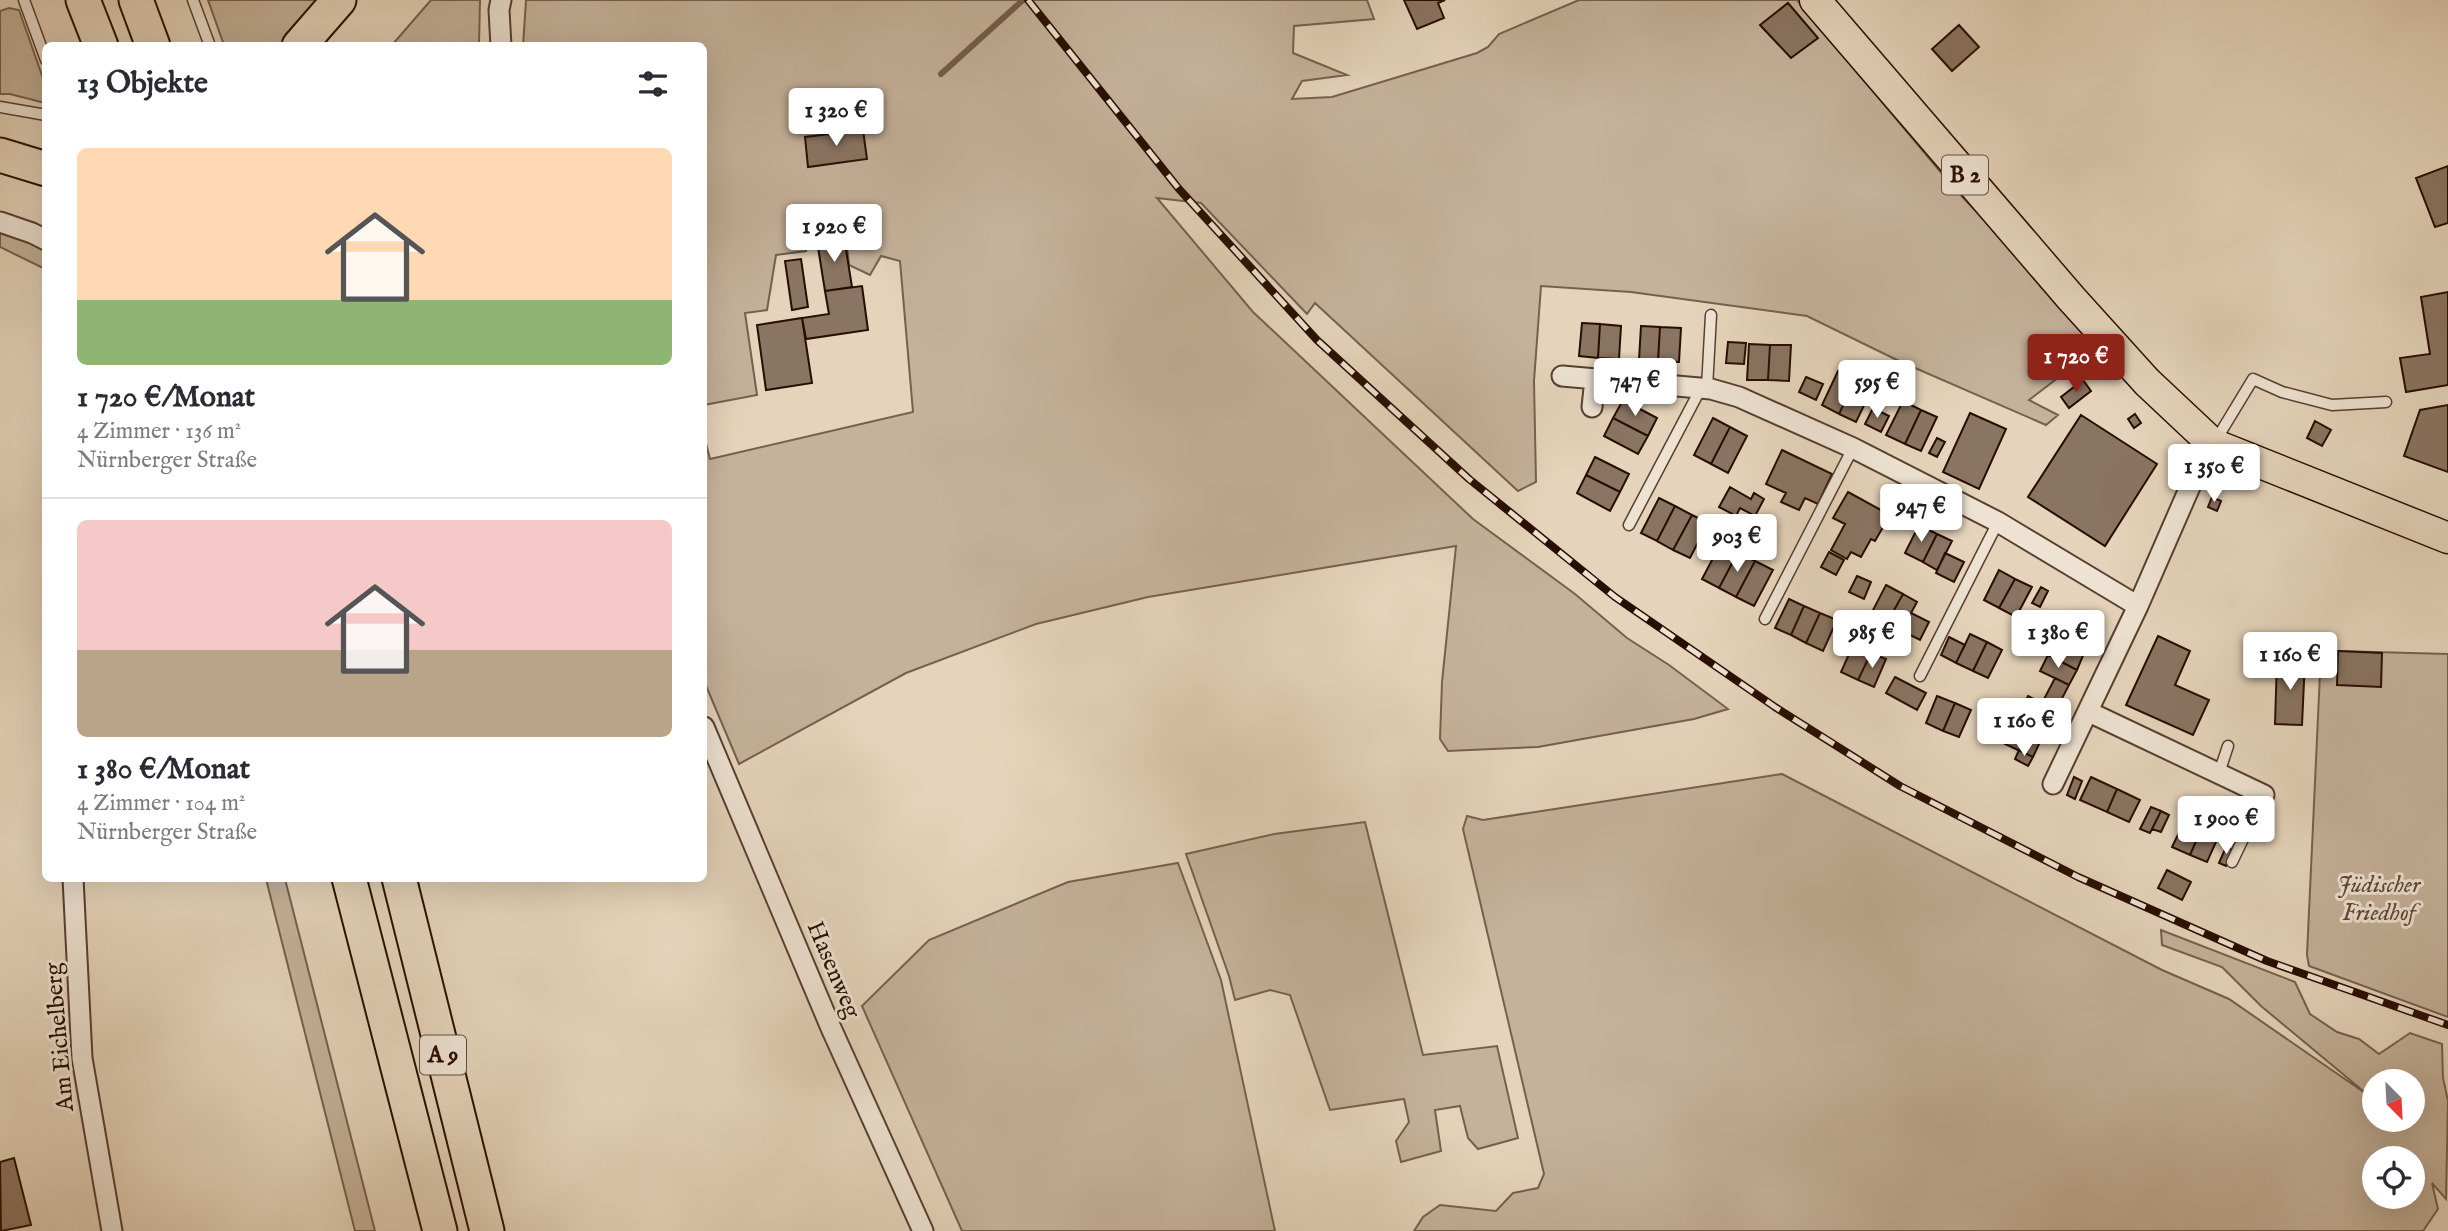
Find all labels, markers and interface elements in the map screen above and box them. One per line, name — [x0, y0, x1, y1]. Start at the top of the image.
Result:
text: 13 Objekte — [77, 65, 208, 103]
icon: filters — [634, 65, 672, 103]
pin: 1 320 € — [771, 88, 901, 148]
text: 1 320 € — [805, 96, 867, 125]
road number: B 2 — [1942, 156, 1988, 194]
icon: home — [312, 194, 438, 320]
pin: 1 920 € — [769, 204, 899, 264]
text: 1 920 € — [802, 212, 866, 241]
pin: 1 720 € — [2011, 334, 2141, 394]
text: 1 720 € — [2044, 342, 2108, 371]
pin: 747 € — [1586, 358, 1684, 418]
pin: 595 € — [1828, 360, 1926, 420]
text: 747 € — [1610, 366, 1660, 395]
text: 595 € — [1854, 368, 1900, 397]
text: 1 720 €/Monat — [77, 379, 255, 417]
text: 4 Zimmer · 136 m² — [77, 417, 241, 446]
pin: 1 350 € — [2149, 444, 2279, 504]
text: Nürnberger Straße — [77, 446, 257, 475]
text: 1 350 € — [2184, 452, 2244, 481]
pin: 947 € — [1872, 484, 1970, 544]
text: 947 € — [1896, 492, 1946, 521]
pin: 903 € — [1688, 514, 1786, 574]
text: 903 € — [1713, 522, 1761, 551]
icon: home — [312, 566, 438, 692]
pin: 985 € — [1823, 610, 1921, 670]
pin: 1 380 € — [1993, 610, 2123, 670]
text: 985 € — [1849, 618, 1895, 647]
text: 1 380 € — [2028, 618, 2089, 647]
pin: 1 160 € — [2225, 632, 2355, 692]
text: 1 160 € — [2259, 640, 2321, 669]
pin: 1 160 € — [1959, 698, 2089, 758]
text: 1 160 € — [1993, 706, 2055, 735]
text: 1 380 €/Monat — [77, 751, 250, 789]
text: 4 Zimmer · 104 m² — [77, 789, 245, 818]
pin: 1 900 € — [2161, 796, 2291, 856]
text: 1 900 € — [2194, 804, 2258, 833]
text: Nürnberger Straße — [77, 818, 257, 847]
park label: Jüdischer Friedhof — [2338, 870, 2422, 929]
street label: Hasenweg — [799, 917, 868, 1024]
street label: Am Eichelberg — [38, 960, 82, 1114]
road number: A 9 — [420, 1036, 466, 1074]
north arrow — [2362, 1069, 2426, 1132]
map controls — [2362, 1069, 2425, 1209]
button: locate — [2362, 1146, 2425, 1209]

